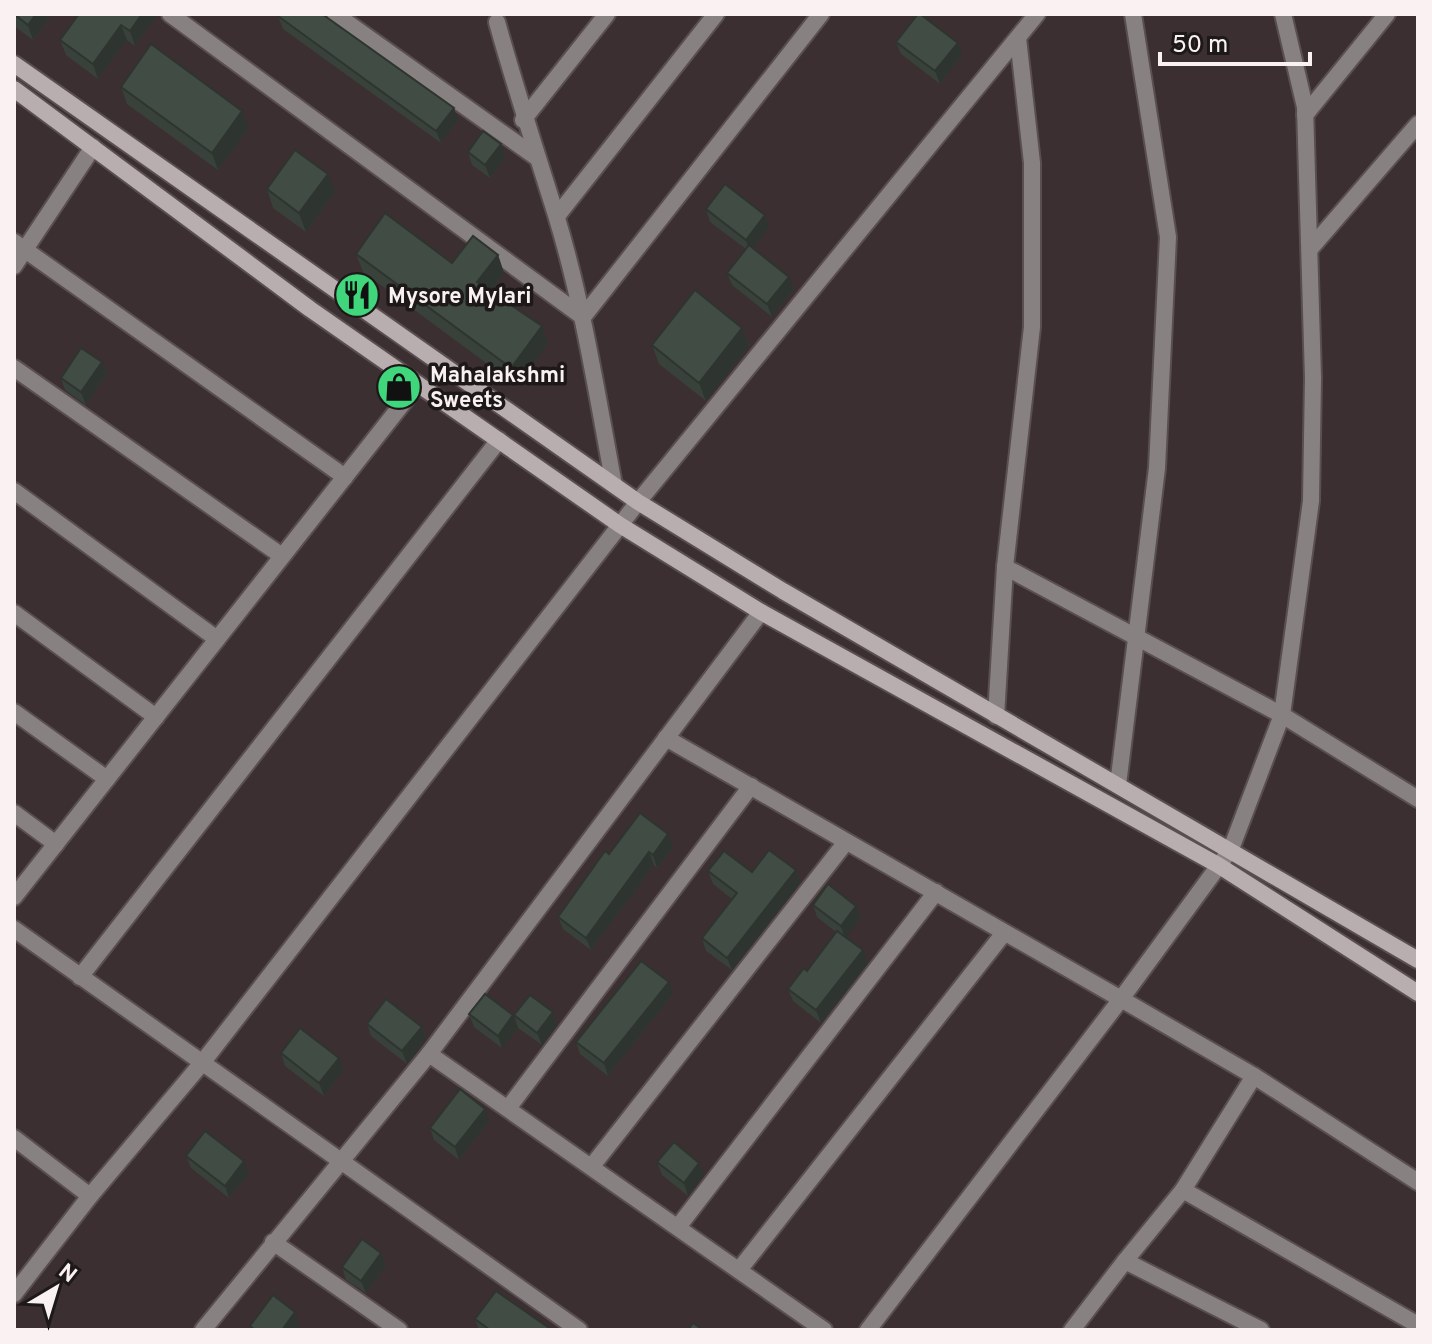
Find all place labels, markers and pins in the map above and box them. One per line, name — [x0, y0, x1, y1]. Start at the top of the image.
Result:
restaurant icon: Mysore Mylari — [333, 271, 381, 319]
place label: Mysore Mylari — [388, 284, 532, 311]
shop icon: Mahalakshmi Sweets — [375, 363, 423, 411]
place label: Mahalakshmi Sweets — [430, 363, 565, 415]

